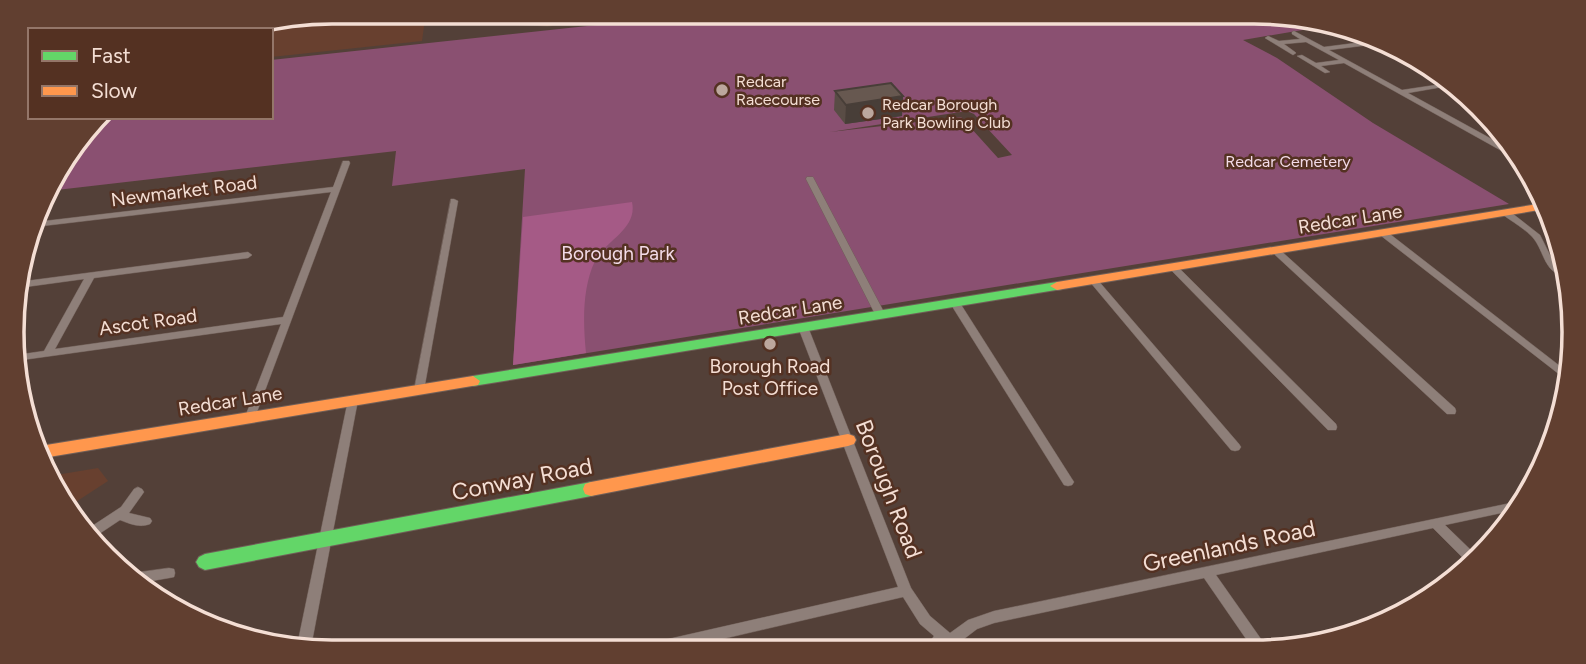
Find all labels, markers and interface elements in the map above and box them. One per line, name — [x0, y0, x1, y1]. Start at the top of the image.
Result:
legend — [28, 28, 273, 119]
text: Fast — [91, 43, 131, 68]
place label: Redcar Racecourse — [736, 72, 820, 109]
text: Slow — [91, 78, 137, 103]
marker: Redcar Racecourse — [714, 82, 730, 98]
place label: Redcar Borough Park Bowling Club — [882, 95, 1011, 132]
marker: Redcar Borough Park Bowling Club — [860, 105, 876, 121]
park label: Redcar Cemetery — [1225, 152, 1351, 171]
street label: Newmarket Road — [110, 171, 258, 211]
street label: Redcar Lane — [1296, 199, 1404, 239]
park label: Borough Park — [561, 242, 675, 265]
street label: Redcar Lane — [736, 290, 844, 330]
street label: Ascot Road — [98, 304, 198, 340]
marker: Borough Road Post Office — [762, 336, 778, 352]
place label: Borough Road Post Office — [710, 355, 830, 400]
street label: Redcar Lane — [176, 381, 284, 421]
street label: Borough Road — [850, 416, 928, 562]
street label: Conway Road — [449, 452, 595, 506]
street label: Greenlands Road — [1140, 514, 1318, 578]

